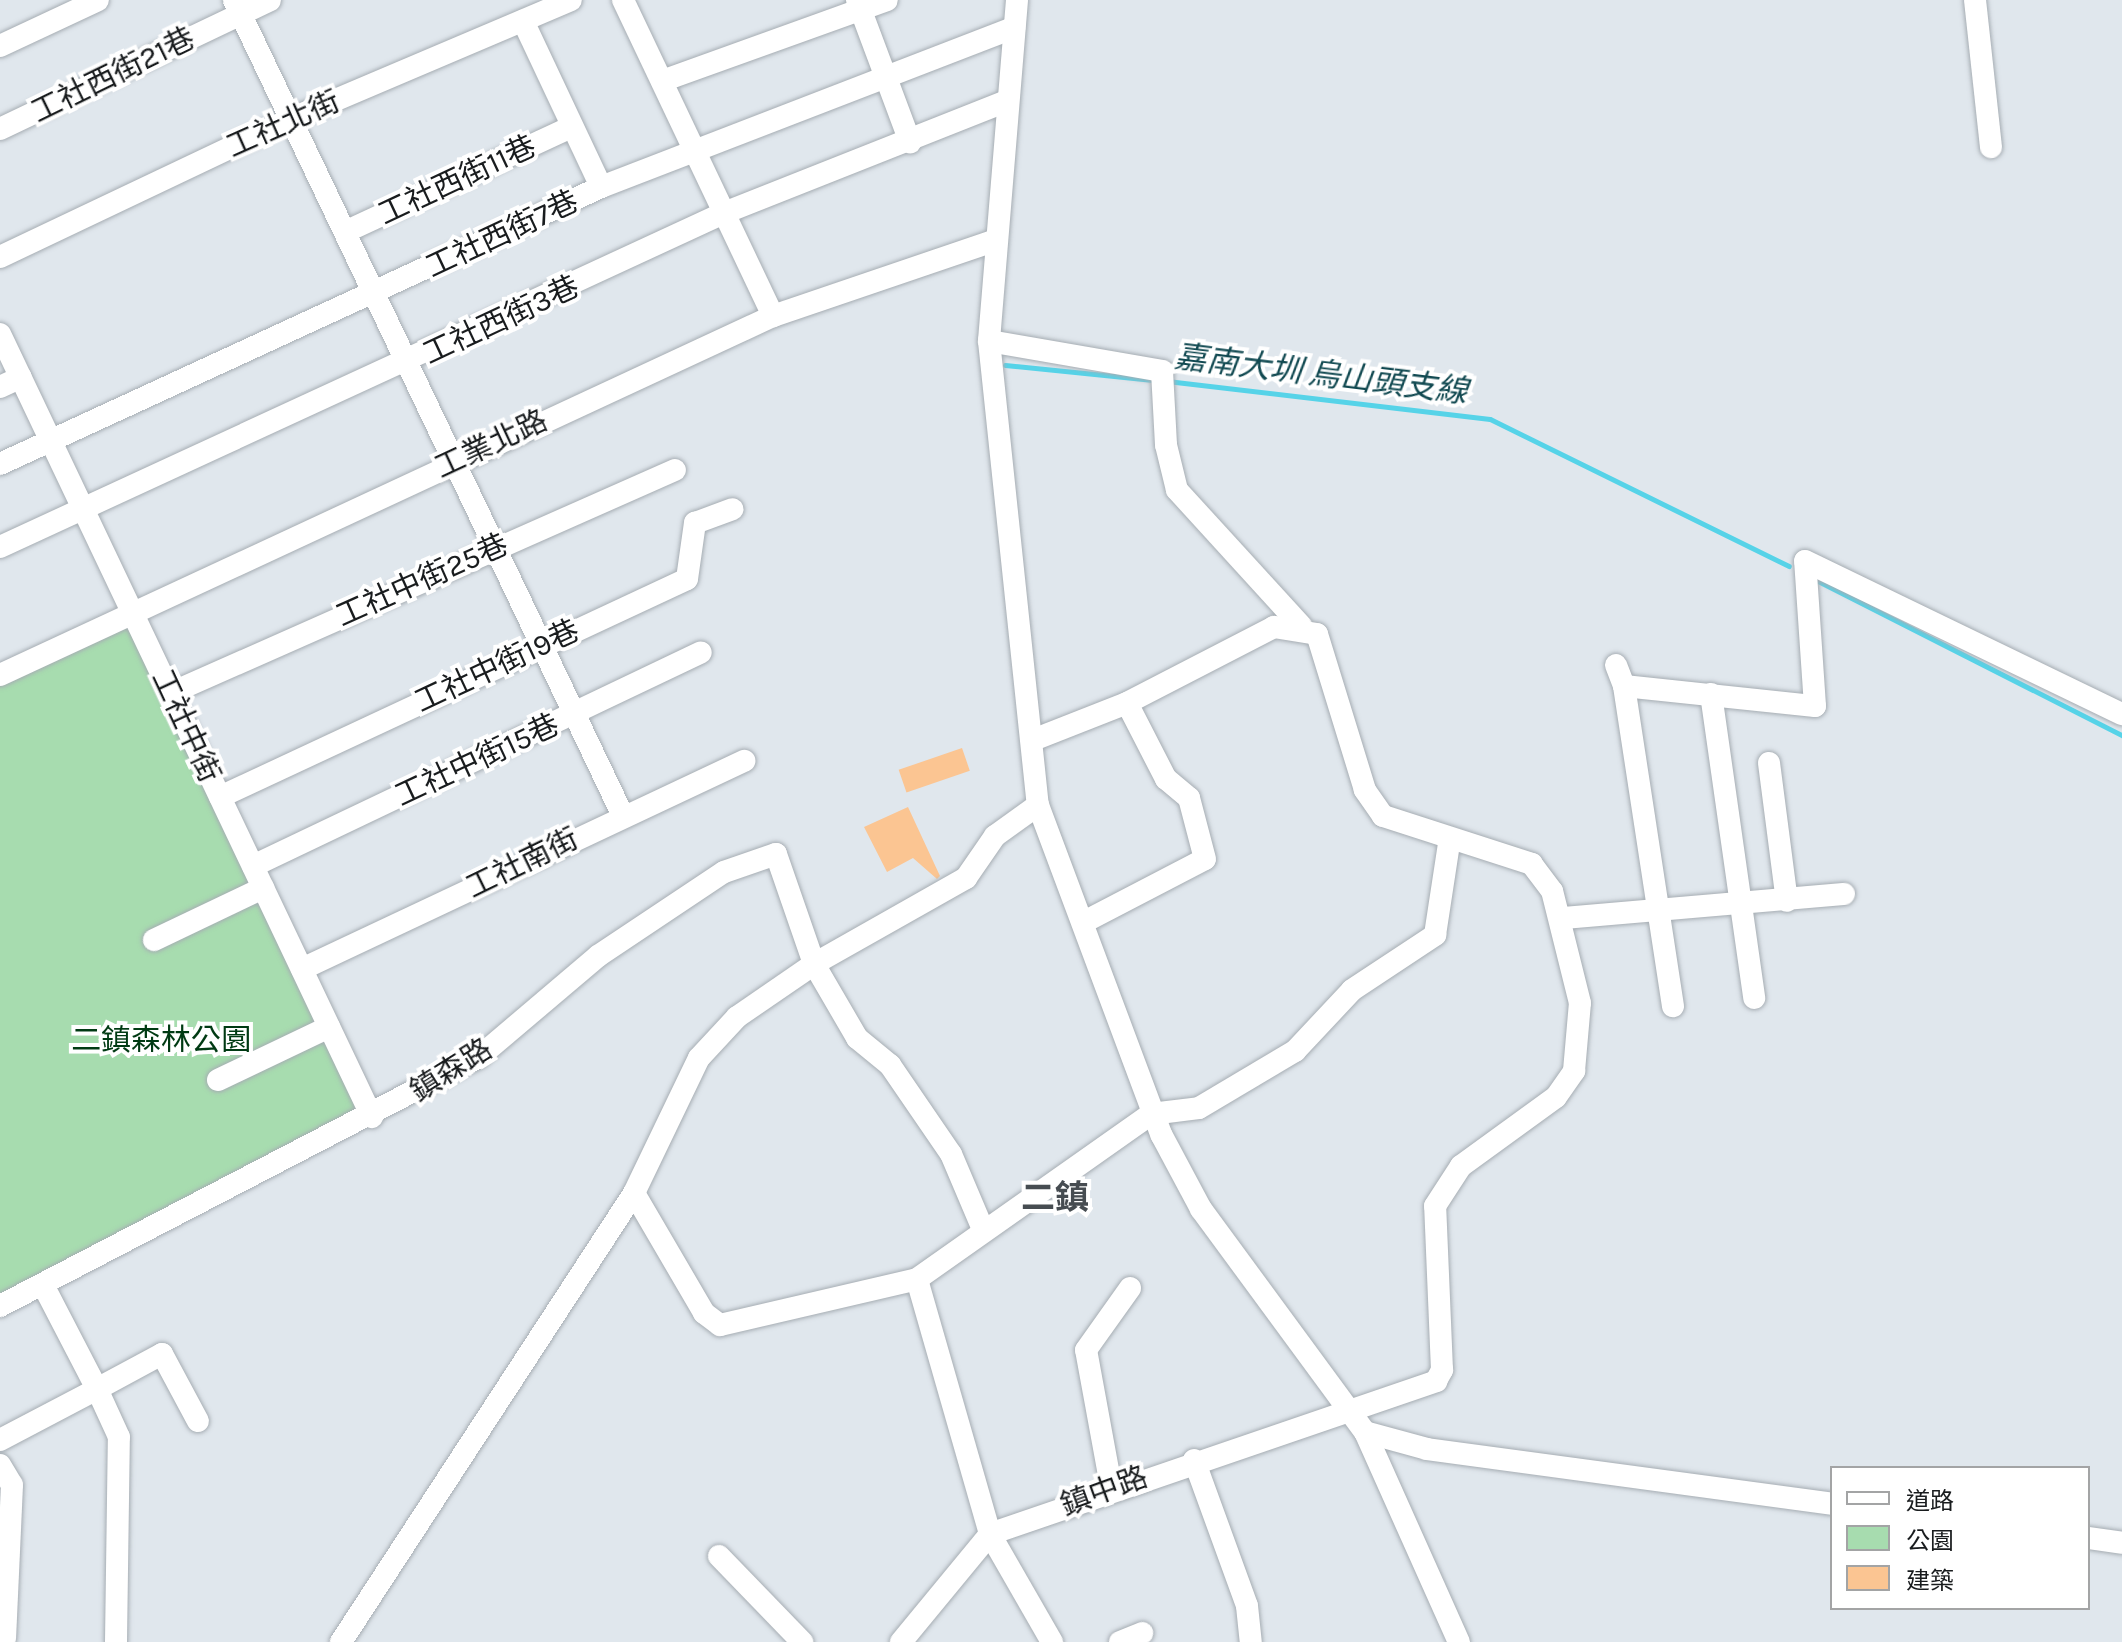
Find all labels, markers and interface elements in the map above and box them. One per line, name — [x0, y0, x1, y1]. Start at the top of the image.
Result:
street label: 工社西街21巷 — [25, 20, 201, 130]
street label: 工社北街 — [221, 83, 345, 165]
street label: 工社西街11巷 — [372, 128, 542, 232]
street label: 工社西街7巷 — [420, 183, 584, 285]
street label: 工社西街3巷 — [417, 268, 585, 372]
water label: 嘉南大圳 烏山頭支線 — [1172, 338, 1470, 412]
street label: 工業北路 — [429, 402, 553, 486]
street label: 工社中街25巷 — [330, 526, 514, 634]
street label: 工社中街19巷 — [409, 612, 585, 720]
street label: 工社中街 — [144, 664, 228, 788]
street label: 工社中街15巷 — [389, 706, 565, 814]
street label: 工社南街 — [460, 821, 584, 905]
park label: 二鎮森林公園 — [71, 1022, 251, 1058]
street label: 鎮森路 — [403, 1031, 499, 1109]
district label: 二鎮 — [1021, 1179, 1089, 1219]
street label: 鎮中路 — [1056, 1459, 1152, 1523]
legend — [1830, 1466, 2090, 1610]
text: 道路 — [1906, 1487, 1954, 1515]
text: 公園 — [1906, 1527, 1954, 1555]
text: 建築 — [1906, 1567, 1954, 1595]

